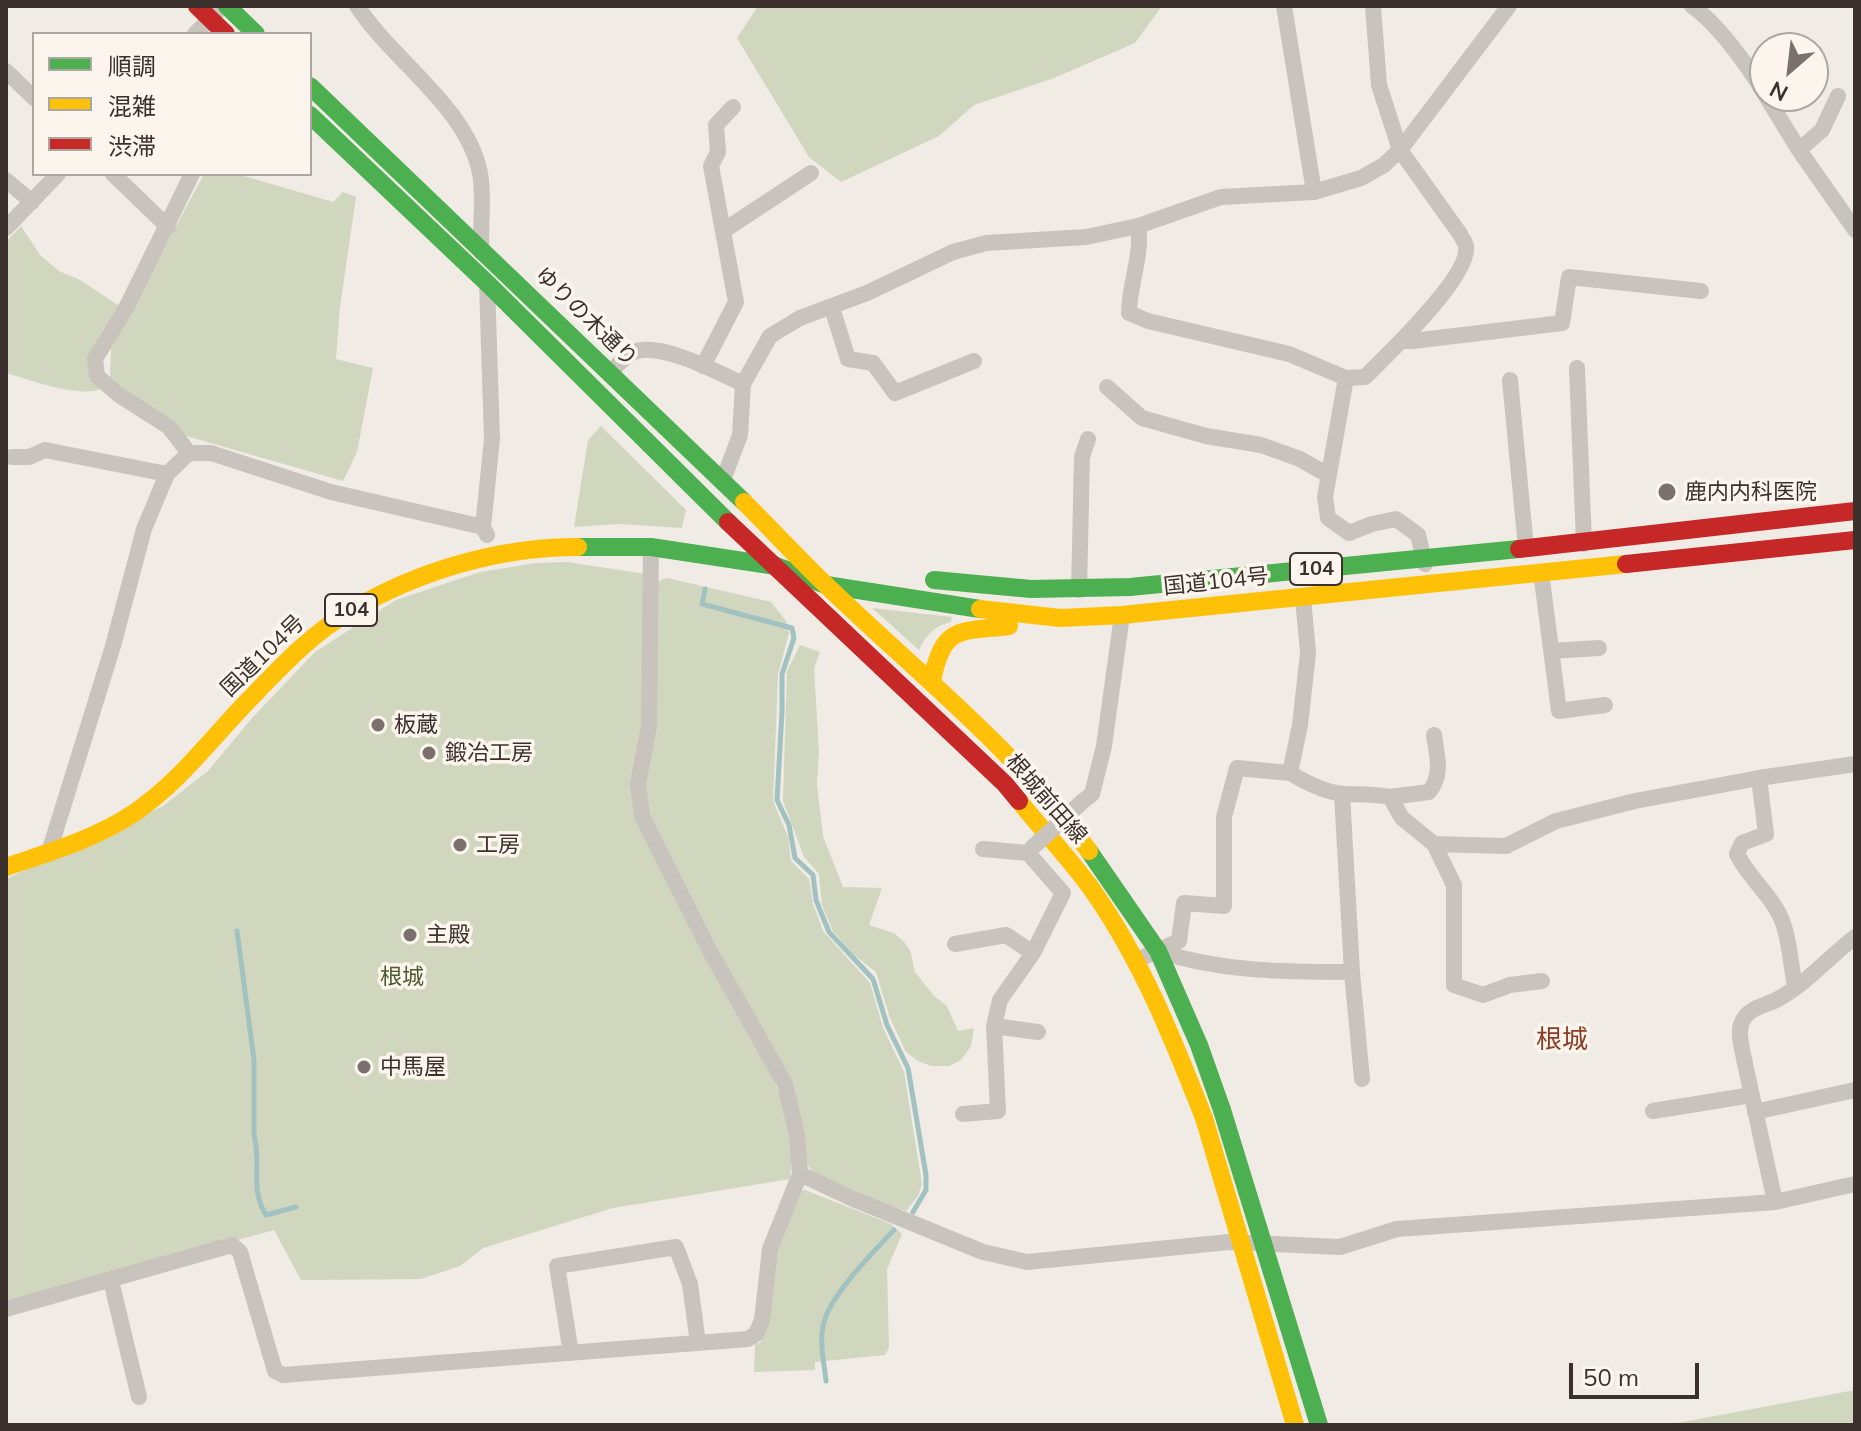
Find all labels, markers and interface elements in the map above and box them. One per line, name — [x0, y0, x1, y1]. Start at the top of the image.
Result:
legend — [32, 32, 312, 176]
north arrow — [1749, 32, 1829, 112]
text: 順調 — [108, 51, 156, 81]
text: N — [1765, 75, 1793, 108]
text: 混雑 — [108, 91, 156, 121]
text: 渋滞 — [108, 131, 156, 161]
street label: ゆりの木通り — [529, 262, 643, 372]
place label: 鹿内内科医院 — [1685, 479, 1817, 505]
marker: 鹿内内科医院 — [1656, 481, 1678, 503]
road number: 104 — [1290, 553, 1342, 585]
street label: 国道104号 — [1162, 563, 1270, 601]
road number: 104 — [325, 594, 377, 626]
street label: 国道104号 — [216, 610, 310, 702]
place label: 板蔵 — [394, 712, 438, 738]
marker: 板蔵 — [369, 716, 387, 734]
place label: 鍛冶工房 — [445, 740, 533, 766]
marker: 鍛冶工房 — [420, 744, 438, 762]
street label: 根城前田線 — [1000, 749, 1092, 849]
place label: 工房 — [476, 832, 520, 858]
marker: 工房 — [451, 836, 469, 854]
place label: 主殿 — [426, 922, 470, 948]
marker: 主殿 — [401, 926, 419, 944]
park label: 根城 — [380, 964, 424, 990]
district label: 根城 — [1536, 1024, 1588, 1056]
place label: 中馬屋 — [380, 1054, 446, 1080]
marker: 中馬屋 — [355, 1058, 373, 1076]
scale bar — [1573, 1347, 1703, 1397]
text: 50 m — [1583, 1362, 1639, 1392]

